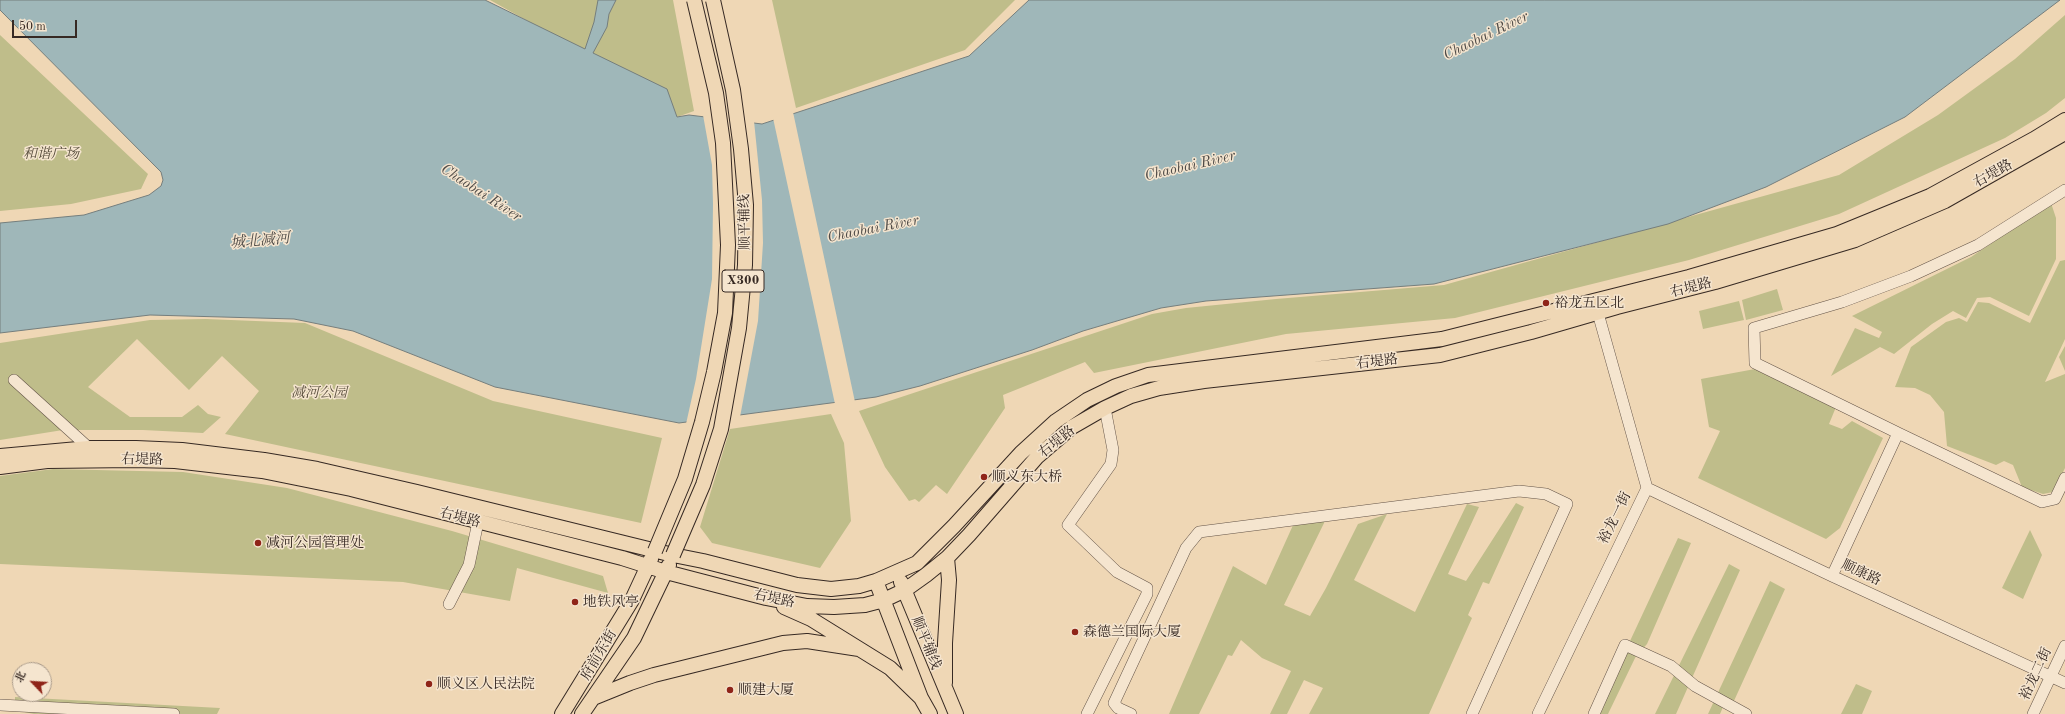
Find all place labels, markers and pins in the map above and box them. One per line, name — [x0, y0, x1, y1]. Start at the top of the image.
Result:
place label: 裕龙五区北 — [1554, 295, 1624, 311]
marker: 裕龙五区北 — [1541, 298, 1551, 308]
place label: 顺义东大桥 — [992, 469, 1062, 485]
marker: 顺义东大桥 — [979, 472, 989, 482]
place label: 减河公园管理处 — [266, 535, 364, 551]
marker: 减河公园管理处 — [253, 538, 263, 548]
place label: 地铁风亭 — [583, 594, 639, 610]
marker: 地铁风亭 — [570, 597, 580, 607]
place label: 森德兰国际大厦 — [1083, 624, 1181, 640]
marker: 森德兰国际大厦 — [1070, 627, 1080, 637]
place label: 顺义区人民法院 — [437, 676, 535, 692]
marker: 顺义区人民法院 — [424, 679, 434, 689]
place label: 顺建大厦 — [738, 682, 794, 698]
marker: 顺建大厦 — [725, 685, 735, 695]

